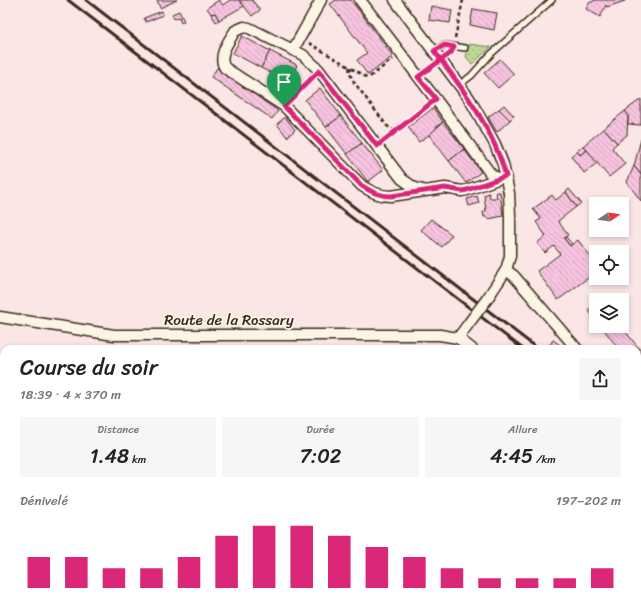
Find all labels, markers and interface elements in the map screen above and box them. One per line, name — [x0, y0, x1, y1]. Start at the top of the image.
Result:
pin — [267, 65, 301, 106]
icon: arrive — [273, 71, 295, 93]
north arrow — [589, 197, 629, 237]
map controls — [589, 197, 629, 333]
button: locate — [589, 245, 629, 285]
button: layers — [589, 293, 629, 333]
street label: Route de la Rossary — [164, 307, 294, 333]
text: Course du soir — [20, 348, 158, 387]
button: share — [579, 358, 621, 400]
text: 18:39 · 4 × 370 m — [20, 383, 121, 406]
text: Distance — [97, 420, 139, 439]
text: Durée — [306, 420, 335, 439]
text: Allure — [508, 420, 538, 439]
text: 1.48 — [90, 439, 129, 474]
text: 7:02 — [300, 439, 341, 474]
text: 4:45 — [490, 439, 533, 474]
text: km — [129, 450, 146, 469]
text: /km — [533, 450, 556, 469]
text: Dénivelé — [20, 489, 68, 512]
text: 197–202 m — [556, 489, 621, 512]

